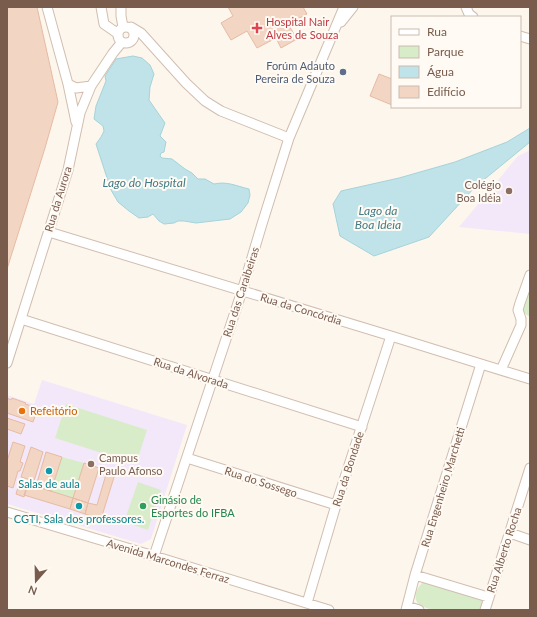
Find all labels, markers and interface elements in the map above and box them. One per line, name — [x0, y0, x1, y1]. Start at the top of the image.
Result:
place label: Hospital Nair Alves de Souza — [266, 15, 338, 41]
legend — [391, 16, 521, 108]
marker: Hospital Nair Alves de Souza — [251, 22, 263, 34]
text: Rua — [427, 24, 447, 39]
text: Parque — [427, 44, 464, 59]
place label: Forúm Adauto Pereira de Souza — [255, 59, 335, 85]
text: Água — [427, 64, 454, 79]
marker: Forúm Adauto Pereira de Souza — [338, 67, 348, 77]
text: Edifício — [427, 84, 466, 99]
street label: Rua da Aurora — [41, 164, 74, 233]
water label: Lago do Hospital — [102, 175, 186, 190]
place label: Colégio Boa Idéia — [456, 178, 501, 204]
marker: Colégio Boa Idéia — [504, 186, 514, 196]
water label: Lago da Boa Ideia — [355, 203, 401, 232]
street label: Rua das Caraibeiras — [220, 245, 261, 339]
street label: Rua da Concórdia — [259, 290, 343, 327]
street label: Rua da Alvorada — [152, 354, 230, 391]
place label: Refeitório — [30, 404, 77, 417]
marker: Refeitório — [17, 406, 27, 416]
street label: Rua Engenheiro Marchetti — [418, 425, 467, 549]
street label: Rua da Bondade — [329, 429, 366, 508]
place label: Campus Paulo Afonso — [99, 451, 163, 477]
marker: Campus Paulo Afonso — [86, 459, 96, 469]
street label: Rua do Sossego — [223, 464, 299, 499]
marker: Salas de aula — [44, 466, 54, 476]
place label: Salas de aula — [18, 477, 80, 490]
place label: Ginásio de Esportes do IFBA — [151, 493, 235, 519]
marker: CGTI, Sala dos professores. — [74, 501, 84, 511]
marker: Ginásio de Esportes do IFBA — [138, 501, 148, 511]
street label: Rua Alberto Rocha — [484, 505, 524, 594]
place label: CGTI, Sala dos professores. — [14, 512, 144, 525]
street label: Avenida Marcondes Ferraz — [105, 536, 231, 585]
north arrow — [16, 561, 56, 601]
text: N — [26, 583, 39, 598]

